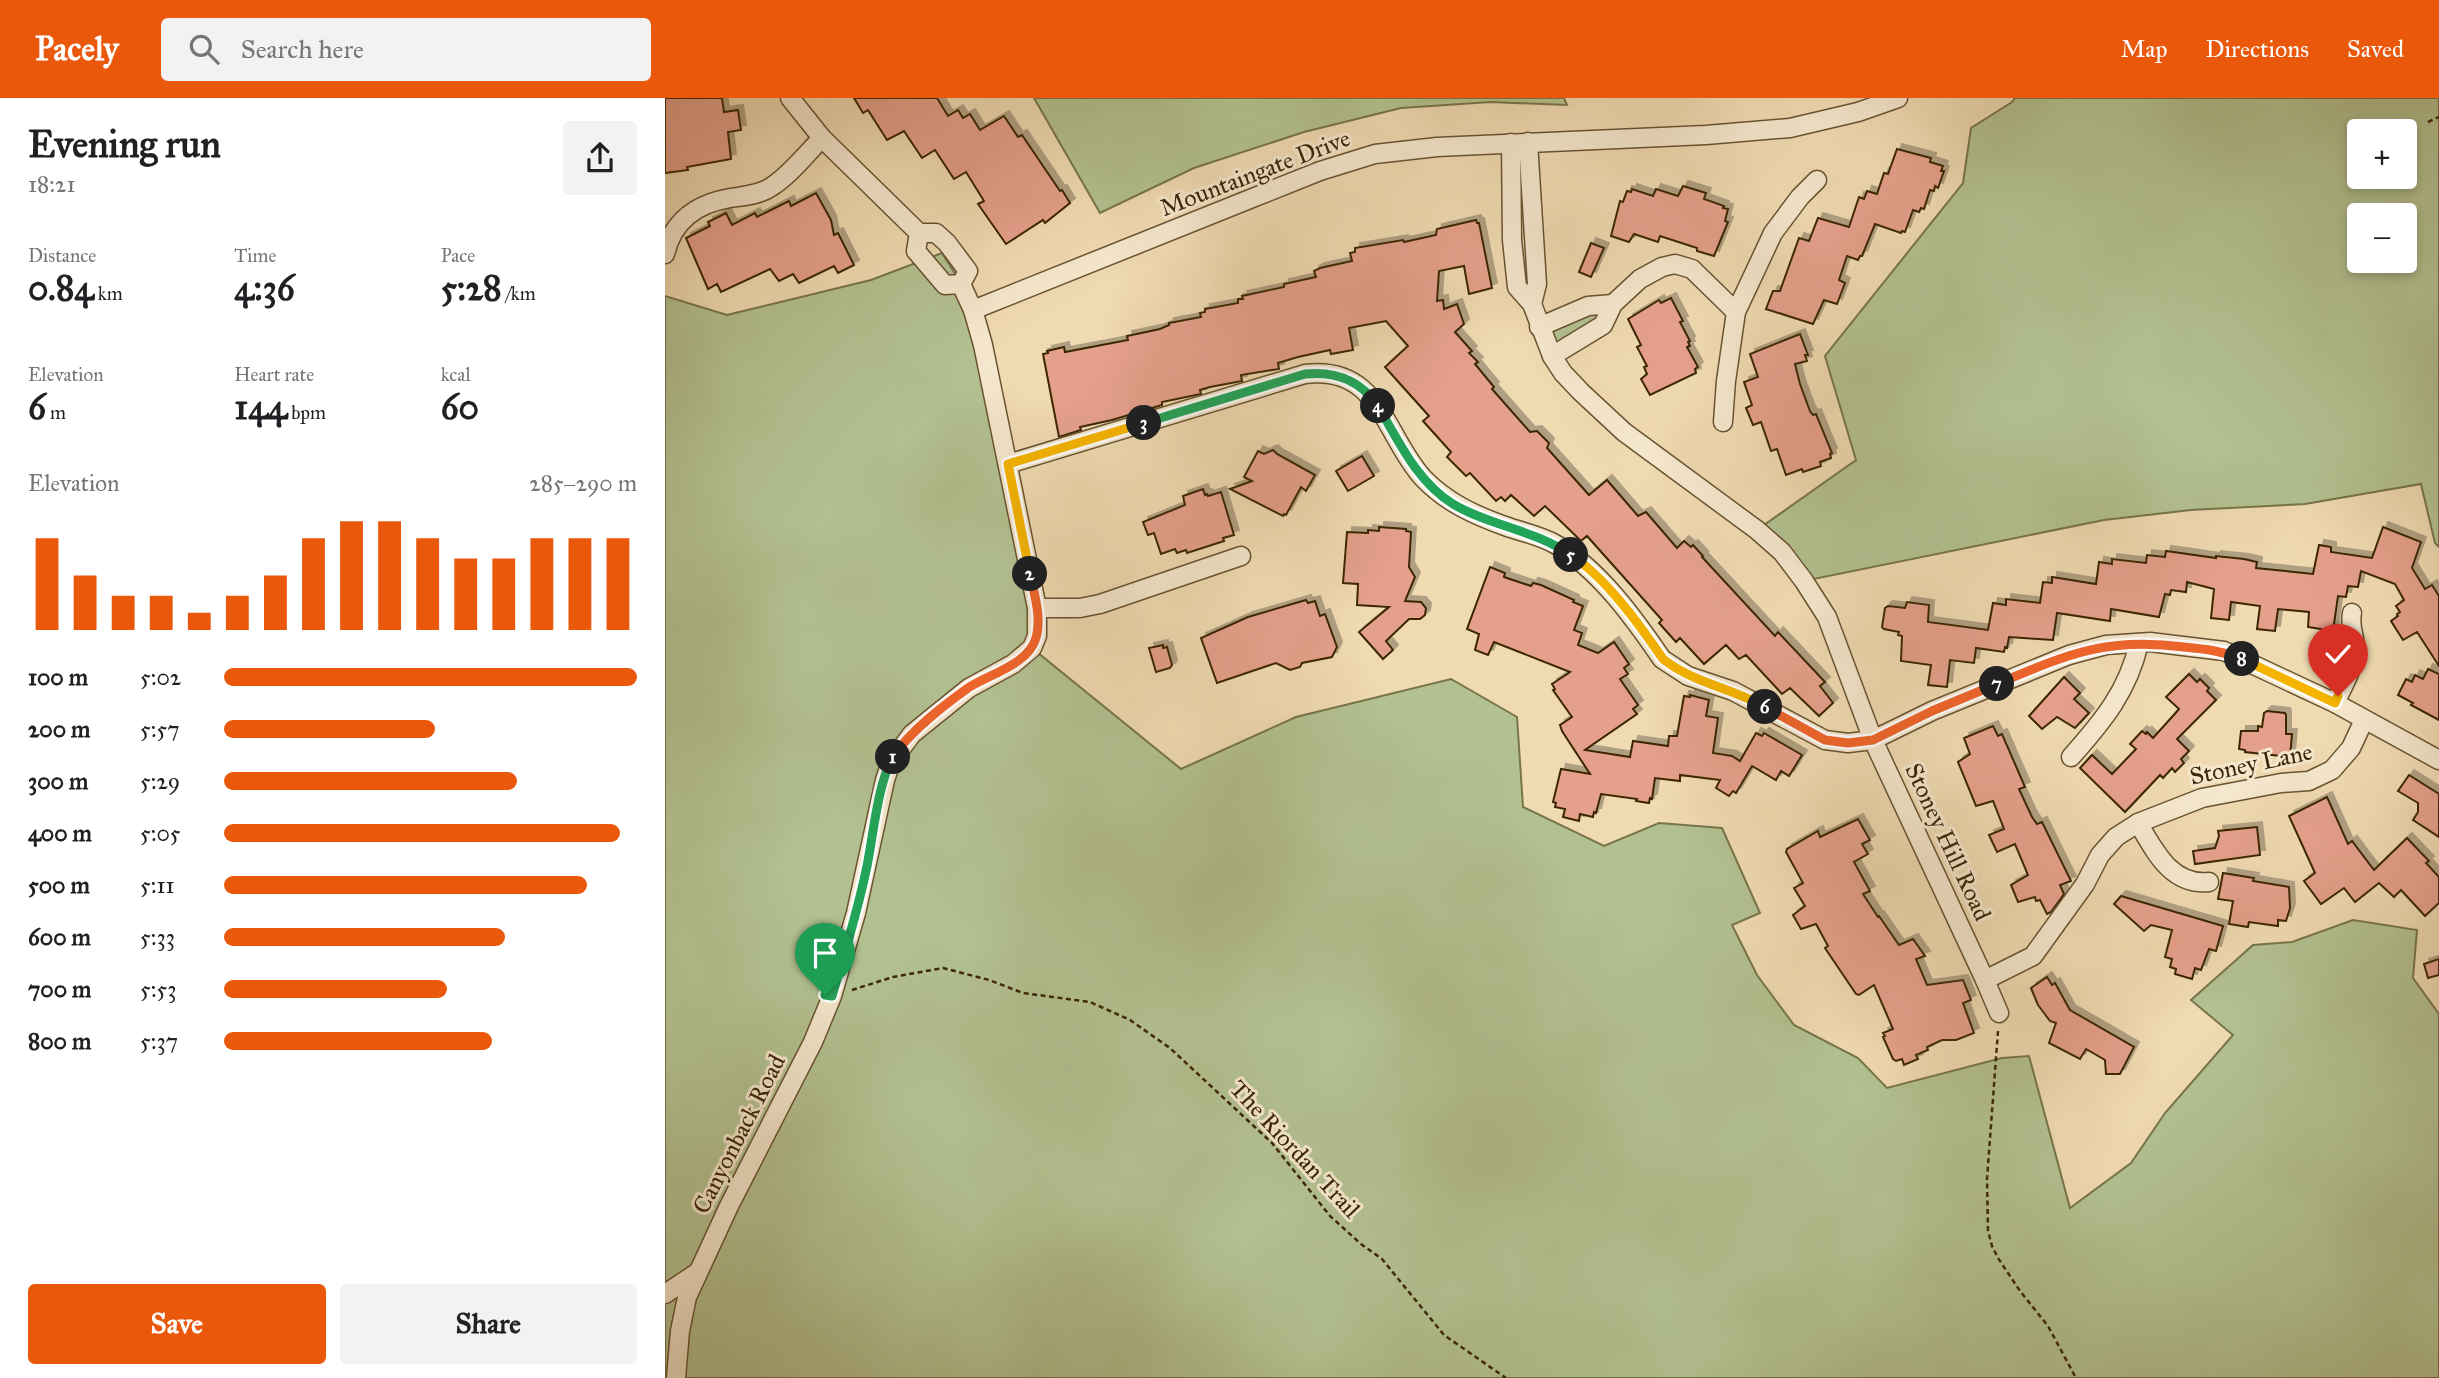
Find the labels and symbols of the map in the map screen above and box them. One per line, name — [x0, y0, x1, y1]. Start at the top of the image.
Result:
street label: Mountaingate Drive — [1156, 123, 1354, 223]
pin: 4 — [1361, 388, 1395, 424]
pin: 3 — [1127, 406, 1161, 440]
pin: 5 — [1553, 538, 1588, 573]
pin: 2 — [1013, 556, 1047, 592]
pin — [2308, 624, 2368, 696]
pin: 8 — [2225, 642, 2259, 676]
pin: 7 — [1979, 666, 2015, 702]
pin: 6 — [1747, 690, 1783, 724]
street label: Stoney Lane — [2187, 736, 2315, 792]
pin: 1 — [875, 740, 911, 774]
street label: Stoney Hill Road — [1898, 758, 1998, 926]
pin — [795, 923, 855, 995]
street label: Canyonback Road — [686, 1049, 792, 1219]
street label: The Riordan Trail — [1223, 1074, 1367, 1225]

